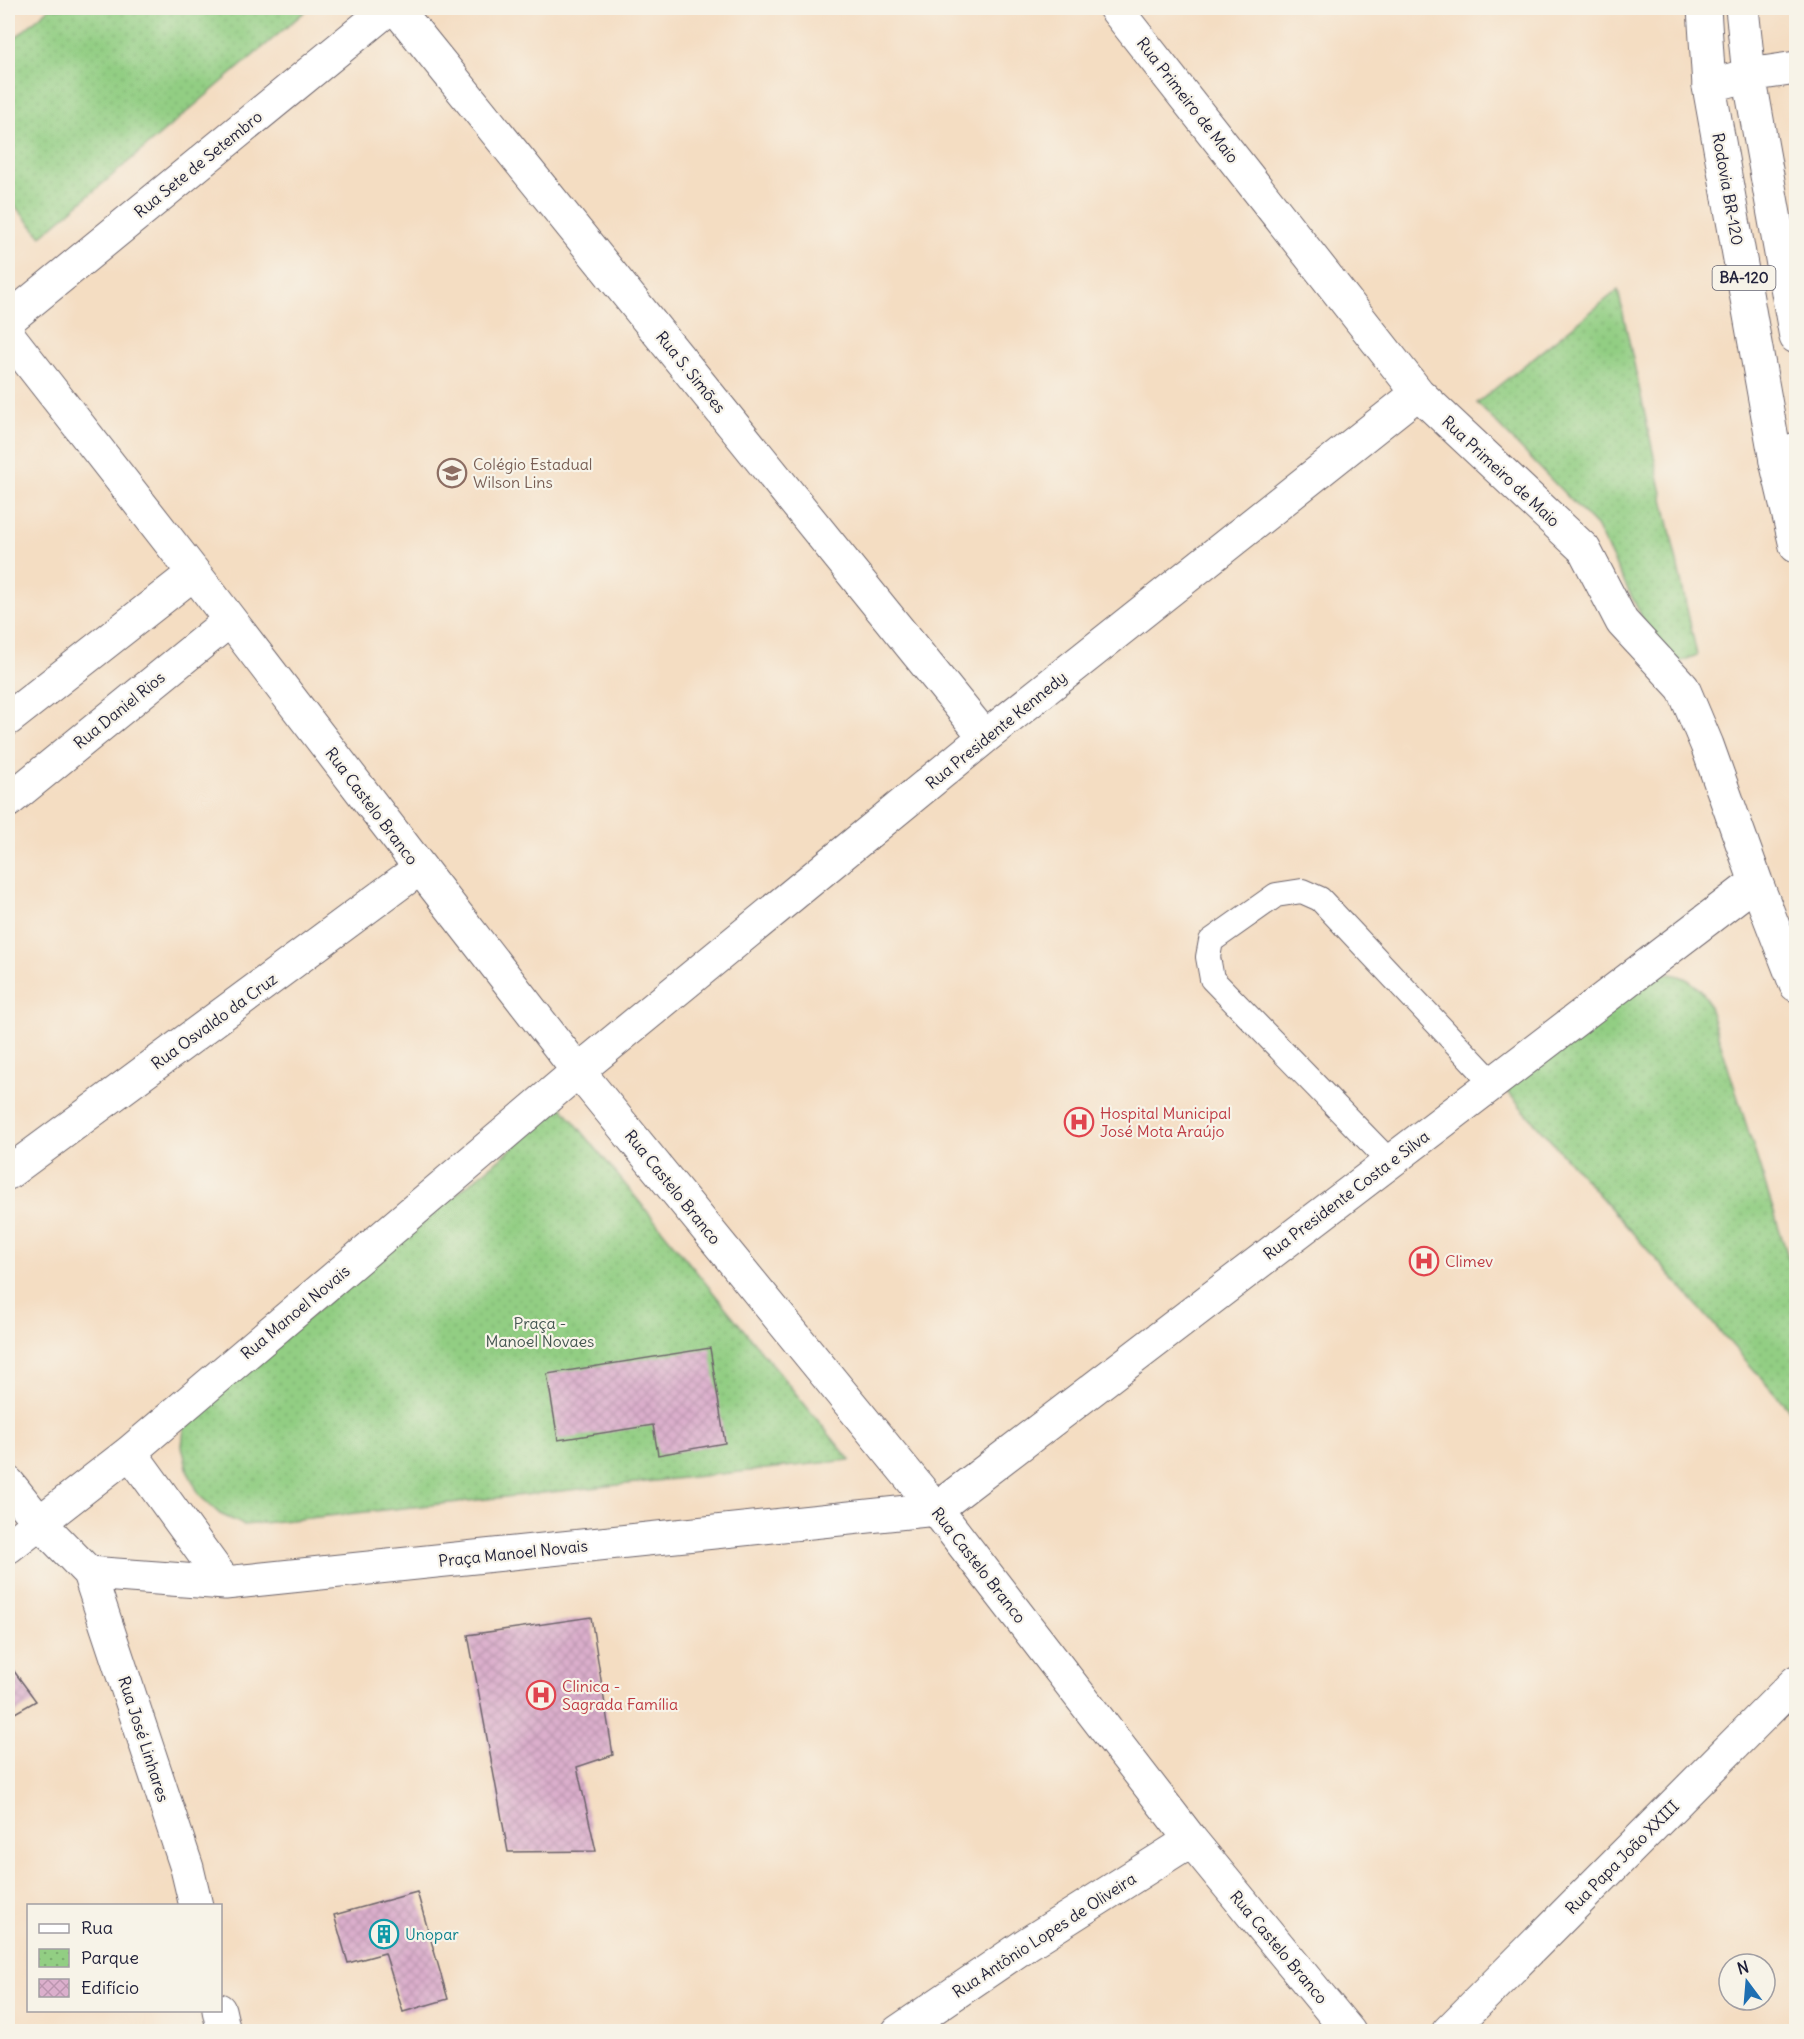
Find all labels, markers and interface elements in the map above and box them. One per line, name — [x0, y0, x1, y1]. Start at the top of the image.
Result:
street label: Rua Primeiro de Maio — [1133, 33, 1243, 167]
street label: Rua Sete de Setembro — [130, 106, 266, 222]
street label: Rodovia BR-120 — [1708, 131, 1748, 247]
road number: BA-120 — [1712, 266, 1776, 290]
street label: Rua S. Simões — [652, 327, 730, 417]
street label: Rua Primeiro de Maio — [1438, 411, 1564, 531]
place label: Colégio Estadual Wilson Lins — [473, 454, 592, 492]
school or university icon: Colégio Estadual Wilson Lins — [436, 457, 468, 489]
street label: Rua Daniel Rios — [69, 667, 169, 753]
street label: Rua Presidente Kennedy — [921, 667, 1071, 793]
street label: Rua Castelo Branco — [321, 743, 423, 869]
street label: Rua Osvaldo da Cruz — [147, 968, 281, 1073]
place label: Hospital Municipal José Mota Araújo — [1100, 1103, 1231, 1141]
hospital icon: Hospital Municipal José Mota Araújo — [1063, 1106, 1095, 1138]
street label: Rua Castelo Branco — [621, 1126, 725, 1248]
street label: Rua Presidente Costa e Silva — [1259, 1126, 1433, 1264]
hospital icon: Climev — [1408, 1245, 1440, 1277]
place label: Climev — [1445, 1251, 1493, 1271]
street label: Rua Manoel Novais — [236, 1261, 354, 1363]
park label: Praça - Manoel Novaes — [486, 1313, 594, 1351]
street label: Rua Castelo Branco — [928, 1503, 1030, 1627]
street label: Praça Manoel Novais — [437, 1535, 589, 1571]
street label: Rua José Linhares — [114, 1674, 174, 1804]
place label: Clinica - Sagrada Família — [562, 1676, 678, 1714]
hospital icon: Clinica - Sagrada Família — [525, 1679, 557, 1711]
street label: Rua Papa João XXIII — [1561, 1796, 1683, 1918]
street label: Rua Antônio Lopes de Oliveira — [948, 1868, 1140, 2002]
street label: Rua Castelo Branco — [1226, 1886, 1332, 2008]
legend — [27, 1904, 222, 2012]
text: Rua — [81, 1916, 113, 1939]
building icon: Unopar — [368, 1918, 400, 1950]
place label: Unopar — [405, 1924, 459, 1944]
text: Parque — [81, 1946, 139, 1969]
north arrow — [1717, 1952, 1777, 2012]
text: N — [1735, 1956, 1751, 1979]
text: Edifício — [81, 1976, 139, 1999]

